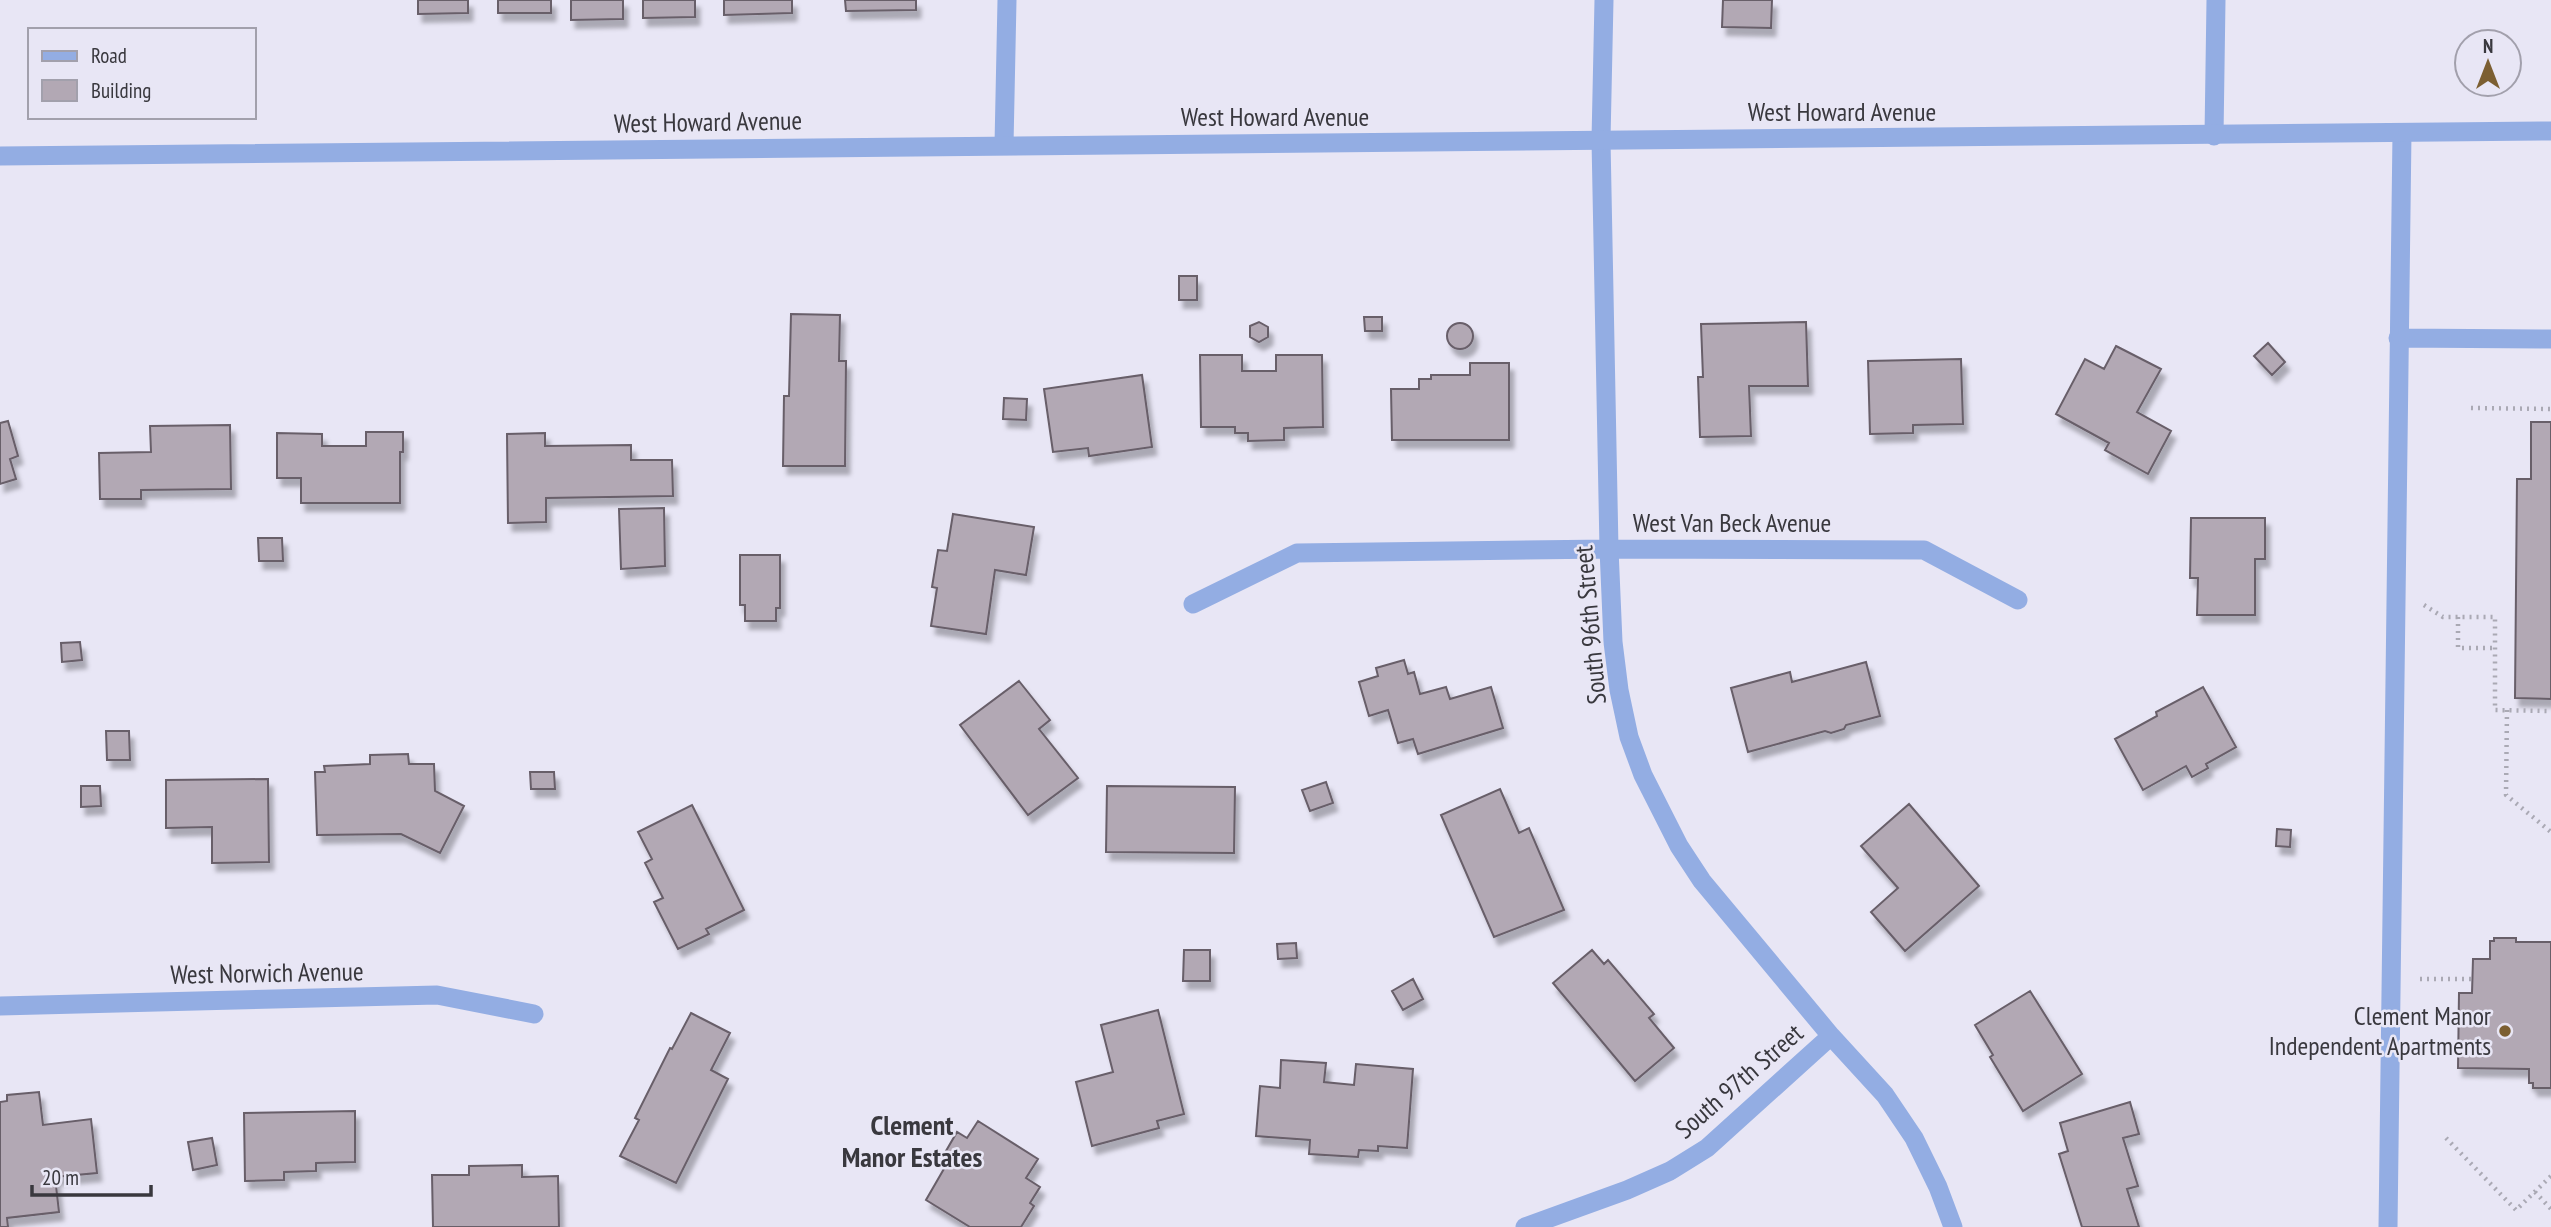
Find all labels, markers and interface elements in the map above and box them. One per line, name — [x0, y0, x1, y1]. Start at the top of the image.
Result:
legend — [28, 28, 256, 119]
north arrow — [2453, 28, 2523, 98]
text: N — [2483, 34, 2493, 58]
text: Road — [91, 42, 127, 69]
text: Building — [91, 77, 151, 104]
street label: West Howard Avenue — [1748, 95, 1936, 128]
street label: West Howard Avenue — [1181, 100, 1369, 133]
street label: West Howard Avenue — [614, 103, 802, 140]
street label: West Van Beck Avenue — [1633, 506, 1831, 539]
street label: South 96th Street — [1566, 544, 1613, 706]
street label: West Norwich Avenue — [170, 954, 364, 991]
place label: Clement Manor Independent Apartments — [2269, 999, 2491, 1062]
street label: South 97th Street — [1668, 1016, 1809, 1145]
marker: Clement Manor Independent Apartments — [2497, 1023, 2513, 1039]
district label: Clement Manor Estates — [842, 1106, 983, 1175]
scale bar — [32, 1154, 150, 1198]
text: 20 m — [42, 1164, 79, 1191]

